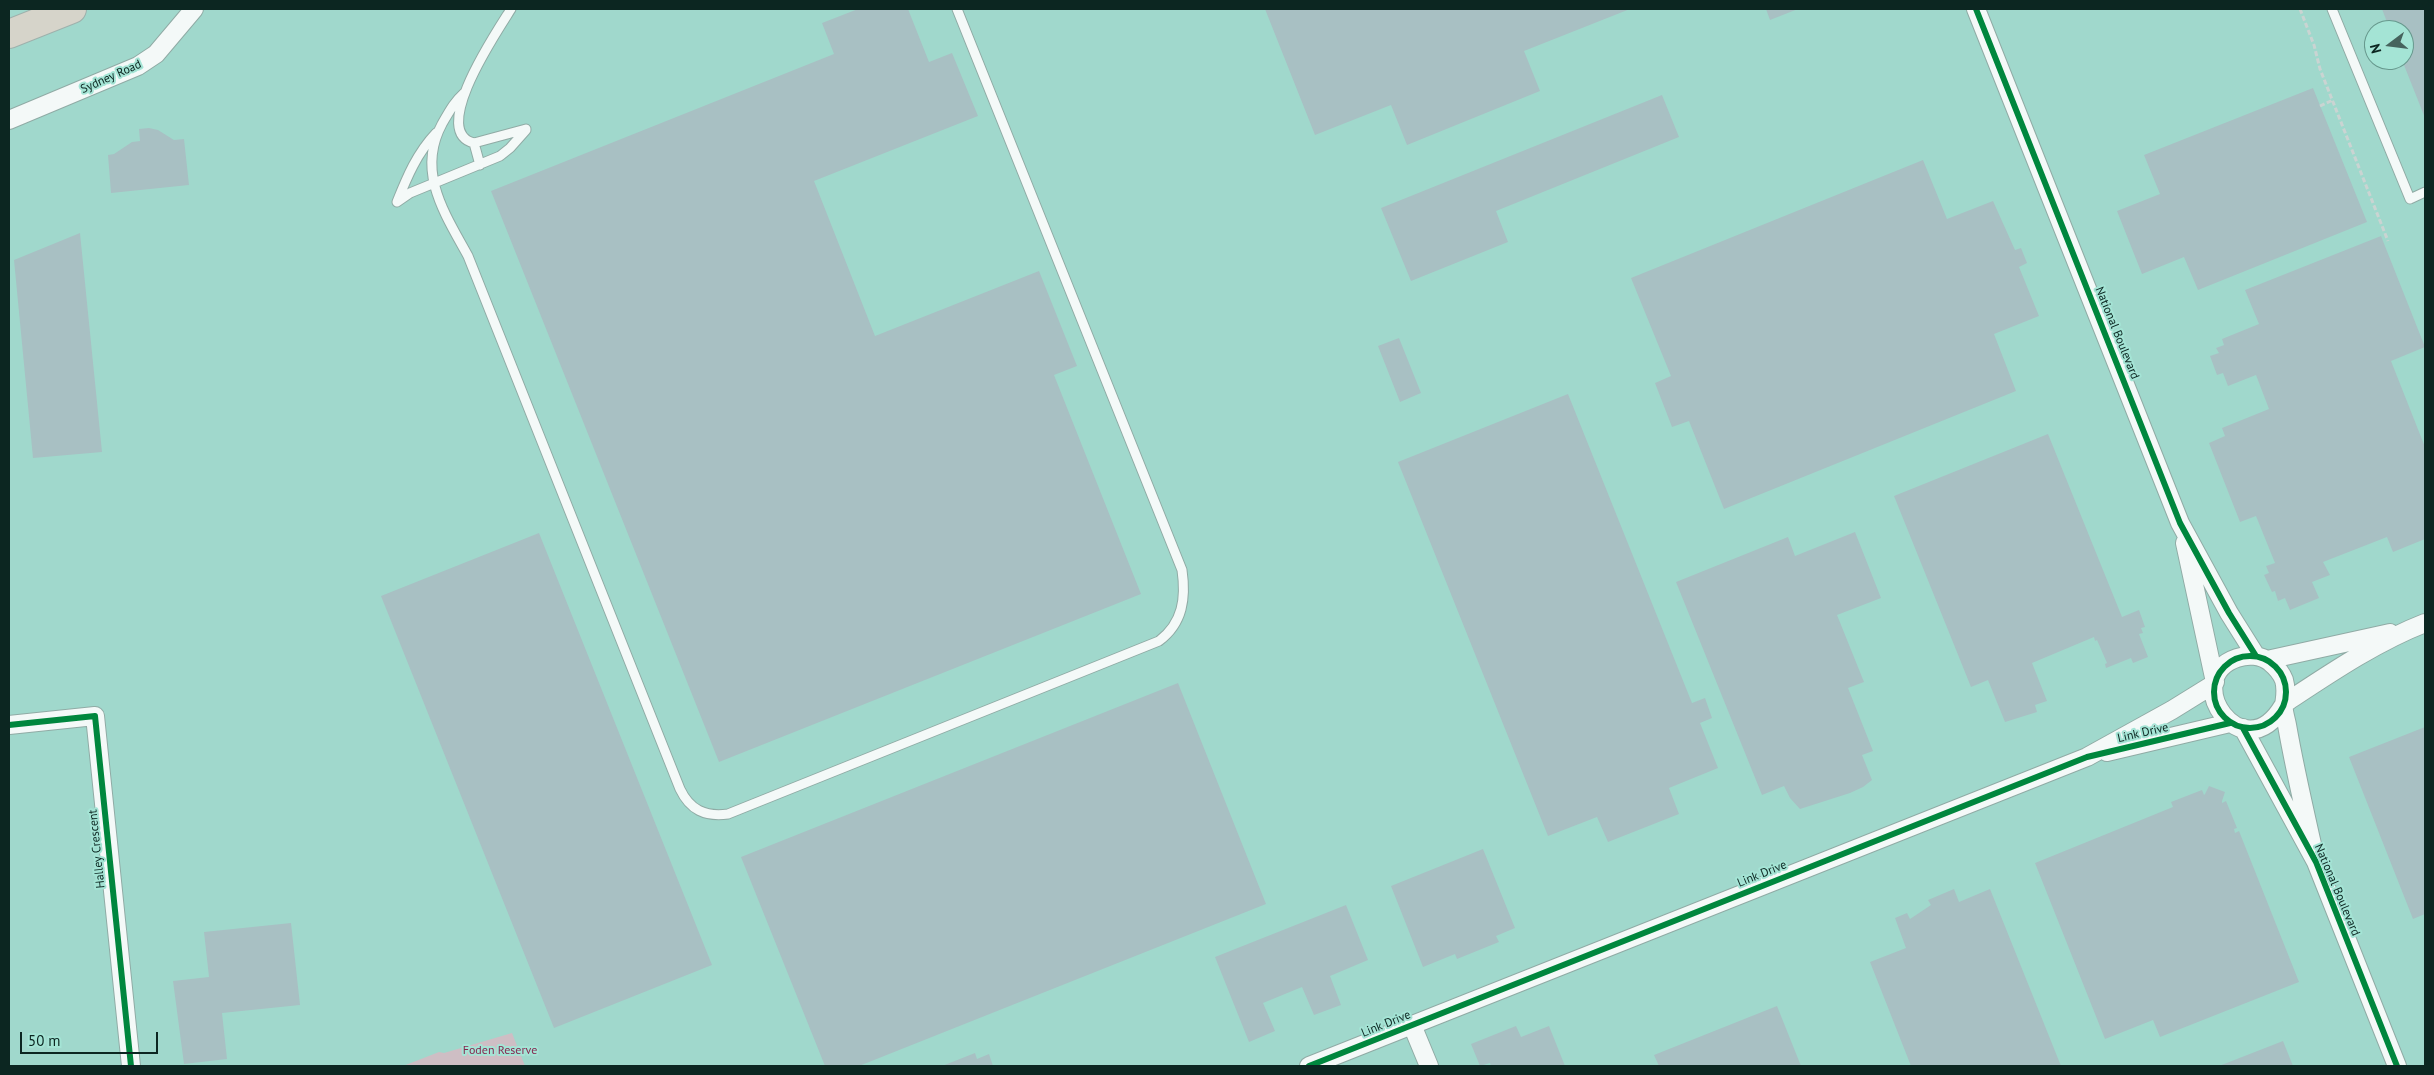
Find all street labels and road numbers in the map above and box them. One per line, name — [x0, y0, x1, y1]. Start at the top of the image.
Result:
street label: Sydney Road — [78, 57, 144, 97]
street label: National Boulevard — [2092, 285, 2142, 381]
street label: Link Drive — [2116, 720, 2170, 746]
street label: Halley Crescent — [86, 809, 108, 889]
street label: National Boulevard — [2311, 842, 2363, 938]
street label: Link Drive — [1735, 858, 1789, 890]
street label: Link Drive — [1359, 1008, 1413, 1040]

